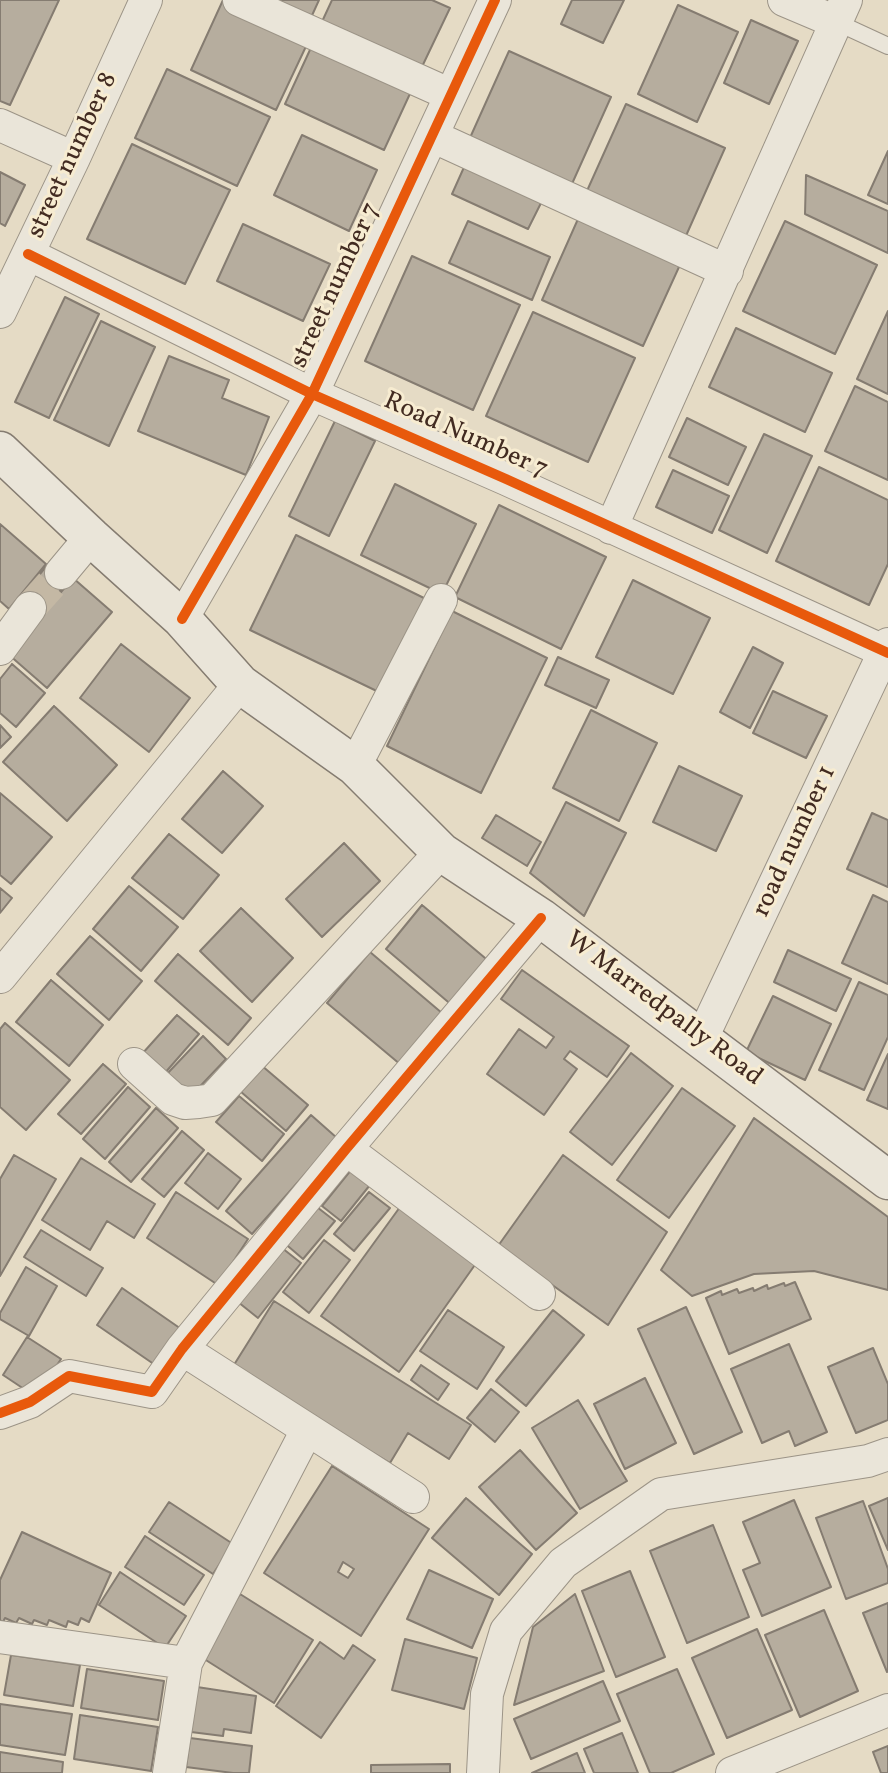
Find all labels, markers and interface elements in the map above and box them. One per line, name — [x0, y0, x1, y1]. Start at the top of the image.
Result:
street label: street number 8 — [22, 68, 126, 244]
street label: street number 7 — [285, 198, 389, 374]
street label: Road Number 7 — [378, 387, 552, 487]
street label: road number 1 — [747, 761, 845, 923]
street label: W Marredpally Road — [558, 926, 768, 1094]

